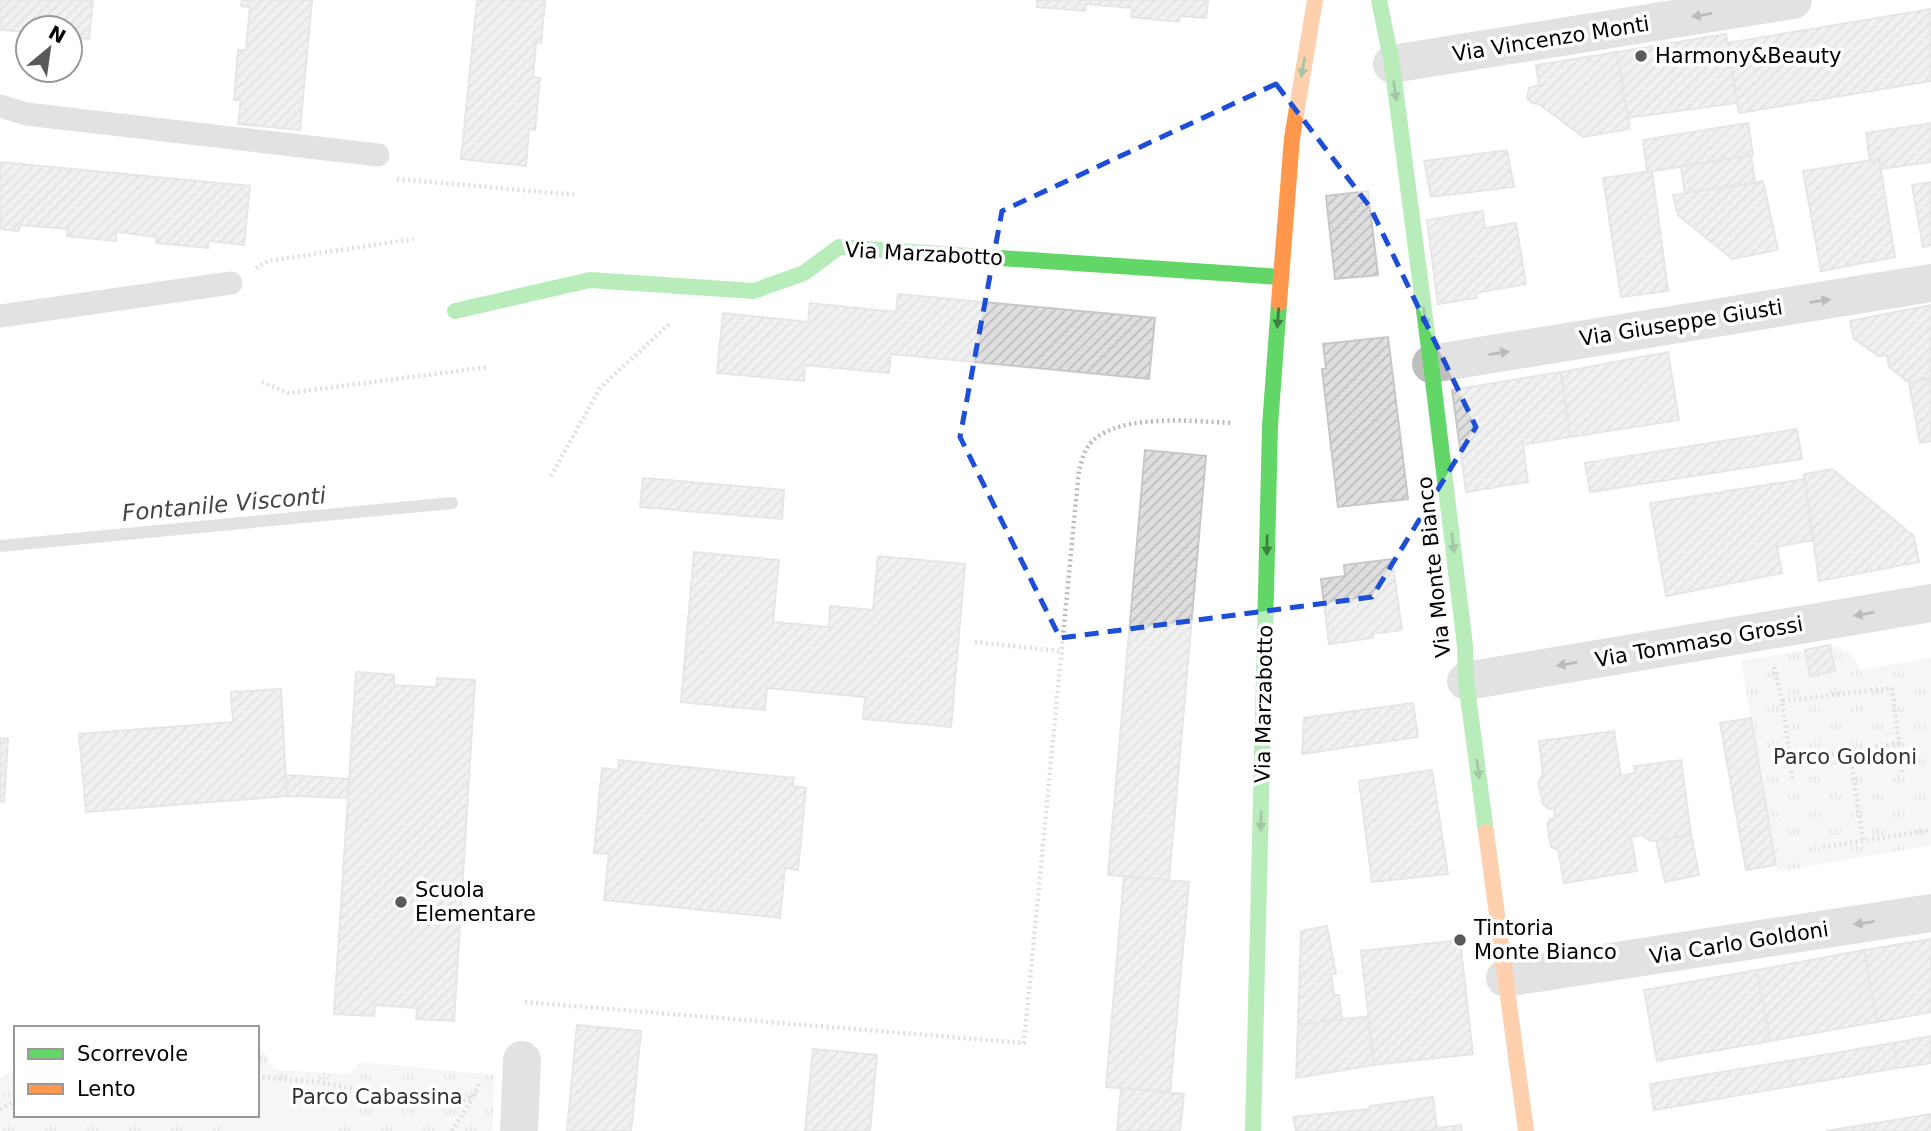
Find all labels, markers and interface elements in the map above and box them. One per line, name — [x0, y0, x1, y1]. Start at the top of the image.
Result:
one-way arrow — [1690, 10, 1712, 21]
street label: Via Vincenzo Monti — [1451, 12, 1651, 66]
north arrow — [14, 14, 84, 84]
text: N — [45, 21, 70, 48]
place label: Harmony&Beauty — [1655, 44, 1842, 68]
marker: Harmony&Beauty — [1633, 48, 1649, 64]
one-way arrow — [1297, 56, 1308, 78]
one-way arrow — [1390, 80, 1401, 102]
street label: Via Marzabotto — [844, 238, 1004, 270]
street label: Via Giuseppe Giusti — [1578, 295, 1784, 351]
one-way arrow — [1809, 295, 1831, 306]
one-way arrow — [1420, 306, 1431, 328]
one-way arrow — [1272, 307, 1283, 329]
one-way arrow — [1488, 347, 1510, 358]
street label: Via Monte Bianco — [1413, 475, 1455, 659]
water label: Fontanile Visconti — [121, 482, 328, 526]
one-way arrow — [1447, 532, 1458, 554]
one-way arrow — [1262, 534, 1273, 556]
one-way arrow — [1853, 609, 1875, 620]
street label: Via Tommaso Grossi — [1593, 612, 1805, 672]
street label: Via Marzabotto — [1251, 625, 1277, 783]
one-way arrow — [1556, 659, 1578, 670]
park label: Parco Goldoni — [1773, 745, 1917, 769]
one-way arrow — [1472, 758, 1483, 780]
one-way arrow — [1255, 811, 1266, 833]
place label: Scuola Elementare — [415, 878, 536, 926]
marker: Scuola Elementare — [393, 894, 409, 910]
place label: Tintoria Monte Bianco — [1473, 916, 1617, 964]
street label: Via Carlo Goldoni — [1648, 917, 1830, 969]
one-way arrow — [1852, 918, 1874, 929]
marker: Tintoria Monte Bianco — [1452, 932, 1468, 948]
legend — [14, 1026, 259, 1117]
text: Scorrevole — [77, 1042, 188, 1066]
text: Lento — [77, 1077, 136, 1101]
park label: Parco Cabassina — [291, 1085, 463, 1109]

